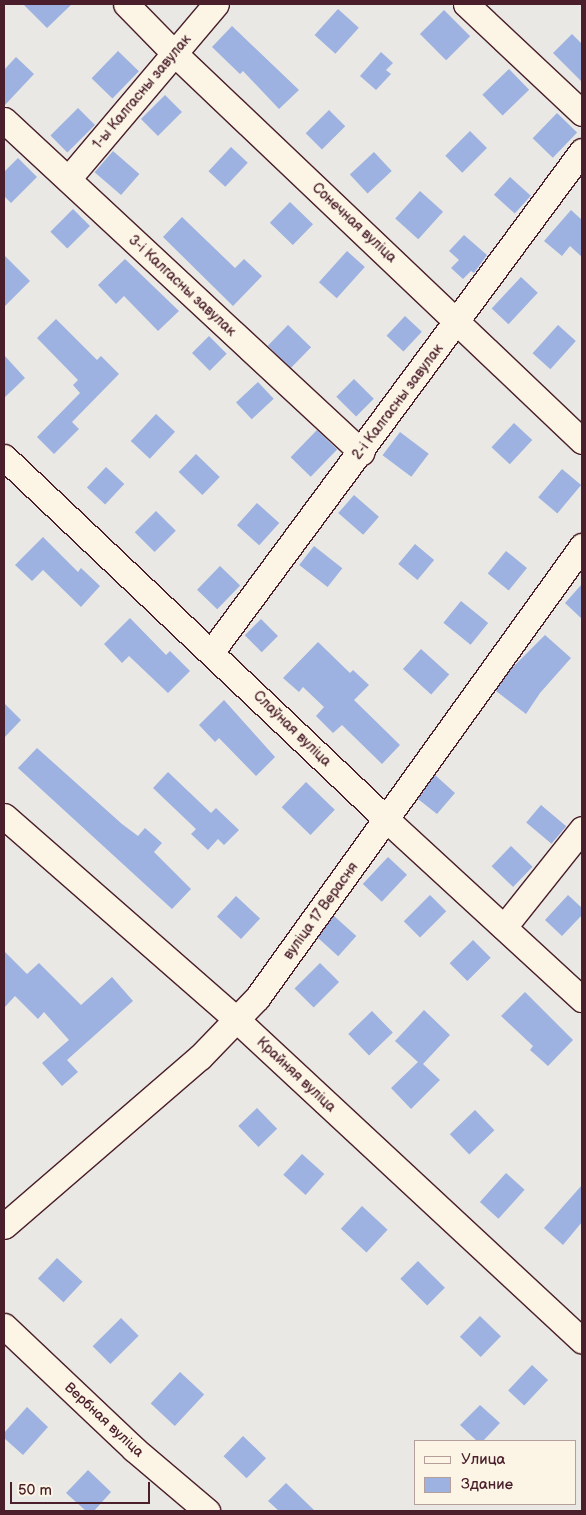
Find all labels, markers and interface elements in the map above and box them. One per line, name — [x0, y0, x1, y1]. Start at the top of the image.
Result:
street label: 1-ы Калгасны завулак — [89, 31, 195, 153]
street label: Сонечная вуліца — [308, 180, 400, 266]
street label: 3-і Калгасны завулак — [125, 232, 239, 340]
street label: 2-і Калгасны завулак — [349, 341, 447, 463]
street label: Слаўная вуліца — [250, 688, 334, 770]
street label: вуліца 17 Верасня — [280, 859, 362, 963]
street label: Крайняя вуліца — [253, 1034, 339, 1116]
street label: Вербная вуліца — [61, 1379, 147, 1461]
legend — [414, 1440, 576, 1505]
text: Улица — [461, 1450, 505, 1469]
scale bar — [12, 1472, 152, 1504]
text: Здание — [461, 1475, 513, 1494]
text: 50 m — [18, 1481, 52, 1500]

